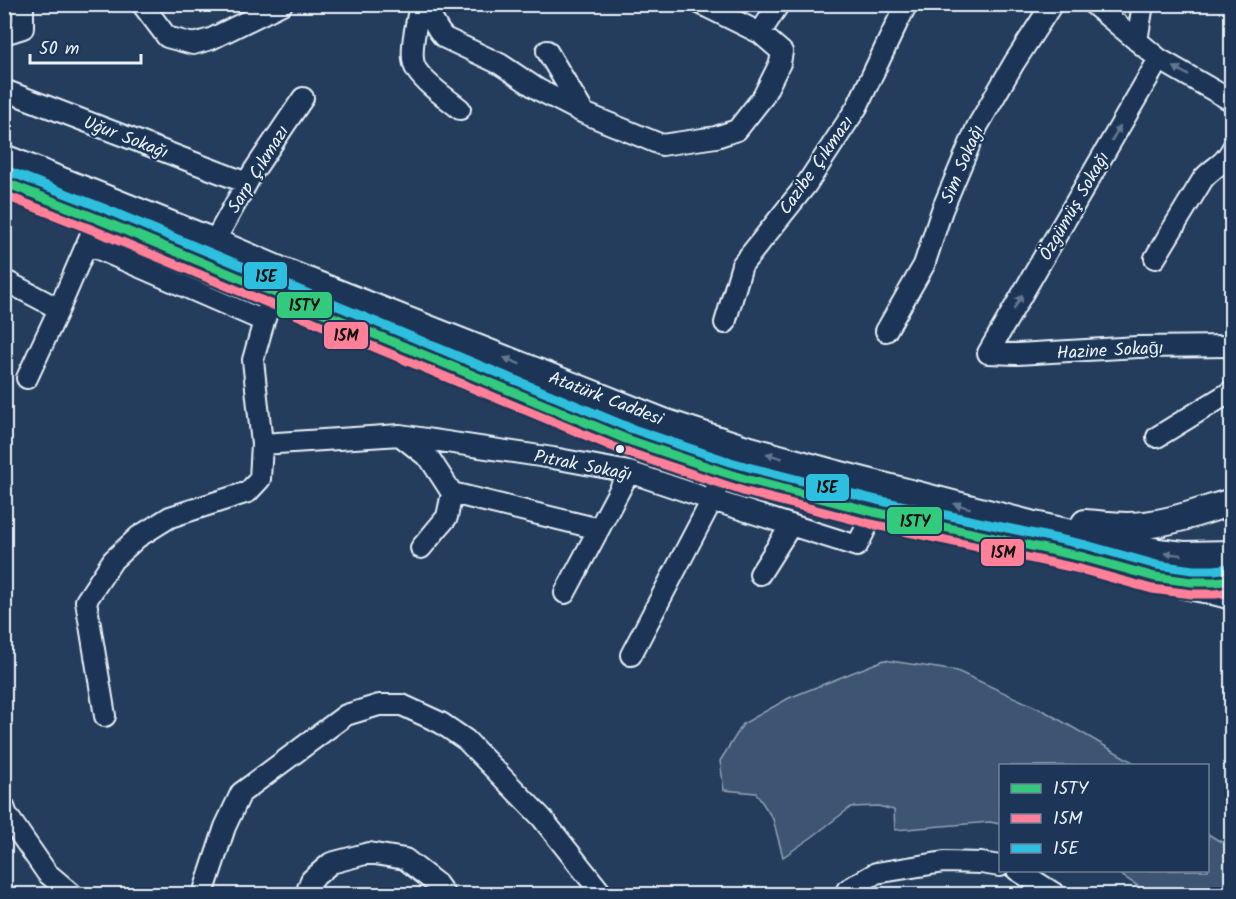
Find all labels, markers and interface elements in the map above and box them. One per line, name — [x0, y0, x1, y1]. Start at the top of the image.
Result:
scale bar — [30, 27, 141, 65]
text: 50 m — [39, 35, 79, 64]
one-way arrow — [1173, 67, 1190, 77]
street label: Uğur Sokağı — [79, 109, 172, 168]
street label: Cazibe Çıkmazı — [772, 110, 862, 222]
street label: Sarp Çıkmazı — [221, 120, 298, 220]
street label: Sim Sokağı — [934, 121, 993, 209]
one-way arrow — [1110, 125, 1120, 142]
street label: Özgümüş Sokağı — [1032, 147, 1118, 267]
line badge: 15E — [243, 261, 288, 290]
text: 15E — [255, 265, 278, 290]
line badge: 15TY — [276, 291, 333, 319]
one-way arrow — [1013, 293, 1023, 310]
text: 15TY — [289, 294, 320, 319]
line badge: 15M — [323, 321, 369, 350]
text: 15M — [333, 324, 359, 349]
street label: Hazine Sokaḡı — [1056, 334, 1164, 369]
one-way arrow — [503, 356, 521, 365]
street label: Atatürk Caddesi — [544, 364, 668, 435]
street label: Pıtrak Sokağı — [531, 443, 634, 490]
unlabelled marker — [614, 443, 626, 455]
one-way arrow — [765, 451, 783, 460]
line badge: 15E — [805, 473, 850, 502]
text: 15E — [816, 476, 839, 501]
one-way arrow — [953, 501, 972, 511]
line badge: 15TY — [886, 506, 943, 535]
text: 15TY — [900, 510, 931, 535]
line badge: 15M — [980, 538, 1025, 567]
text: 15M — [990, 541, 1016, 566]
one-way arrow — [1164, 549, 1183, 558]
legend — [999, 764, 1209, 872]
text: 15TY — [1053, 775, 1089, 804]
text: 15M — [1053, 805, 1083, 834]
text: 15E — [1053, 835, 1079, 864]

